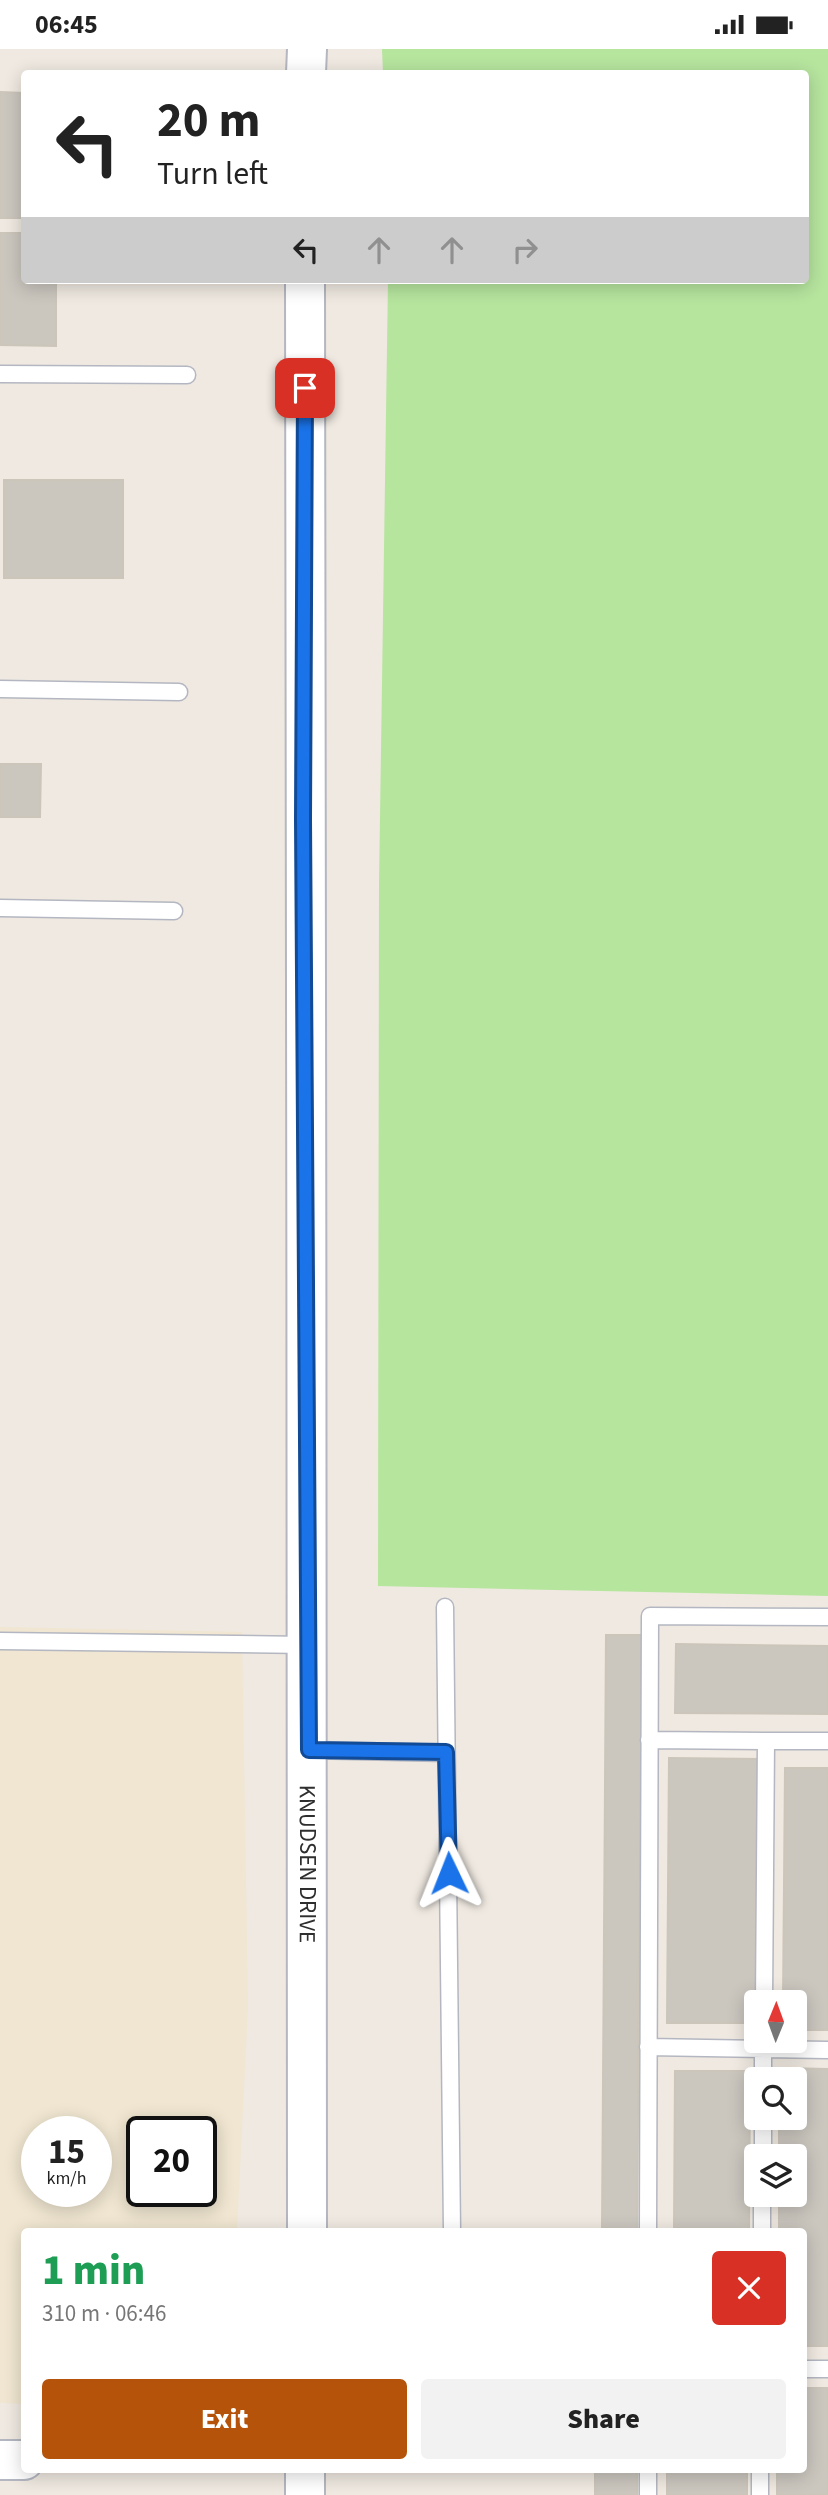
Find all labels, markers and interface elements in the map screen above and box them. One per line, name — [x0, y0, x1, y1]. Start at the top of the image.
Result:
text: 06:45 — [35, 6, 98, 43]
text: 20 m — [157, 86, 261, 156]
icon: left — [42, 98, 133, 189]
text: Turn left — [157, 151, 268, 197]
icon: left — [287, 231, 325, 269]
icon: ahead — [360, 231, 398, 269]
icon: ahead — [433, 231, 471, 269]
icon: right — [506, 231, 544, 269]
pin — [275, 358, 335, 418]
icon: arrive — [286, 369, 324, 407]
street label: KNUDSEN DRIVE — [291, 1785, 324, 1943]
position arrow — [412, 1836, 486, 1910]
north arrow — [744, 1990, 807, 2053]
map controls — [744, 1990, 807, 2207]
button: search — [744, 2067, 807, 2130]
speed limit sign: 20 — [126, 2116, 217, 2207]
text: 15 — [48, 2127, 85, 2177]
button: layers — [744, 2144, 807, 2207]
text: km/h — [47, 2166, 86, 2191]
text: 1 min — [42, 2241, 145, 2301]
button: close — [712, 2251, 786, 2325]
text: 310 m · 06:46 — [42, 2297, 166, 2330]
button: Exit — [42, 2379, 407, 2459]
button: Share — [421, 2379, 786, 2459]

